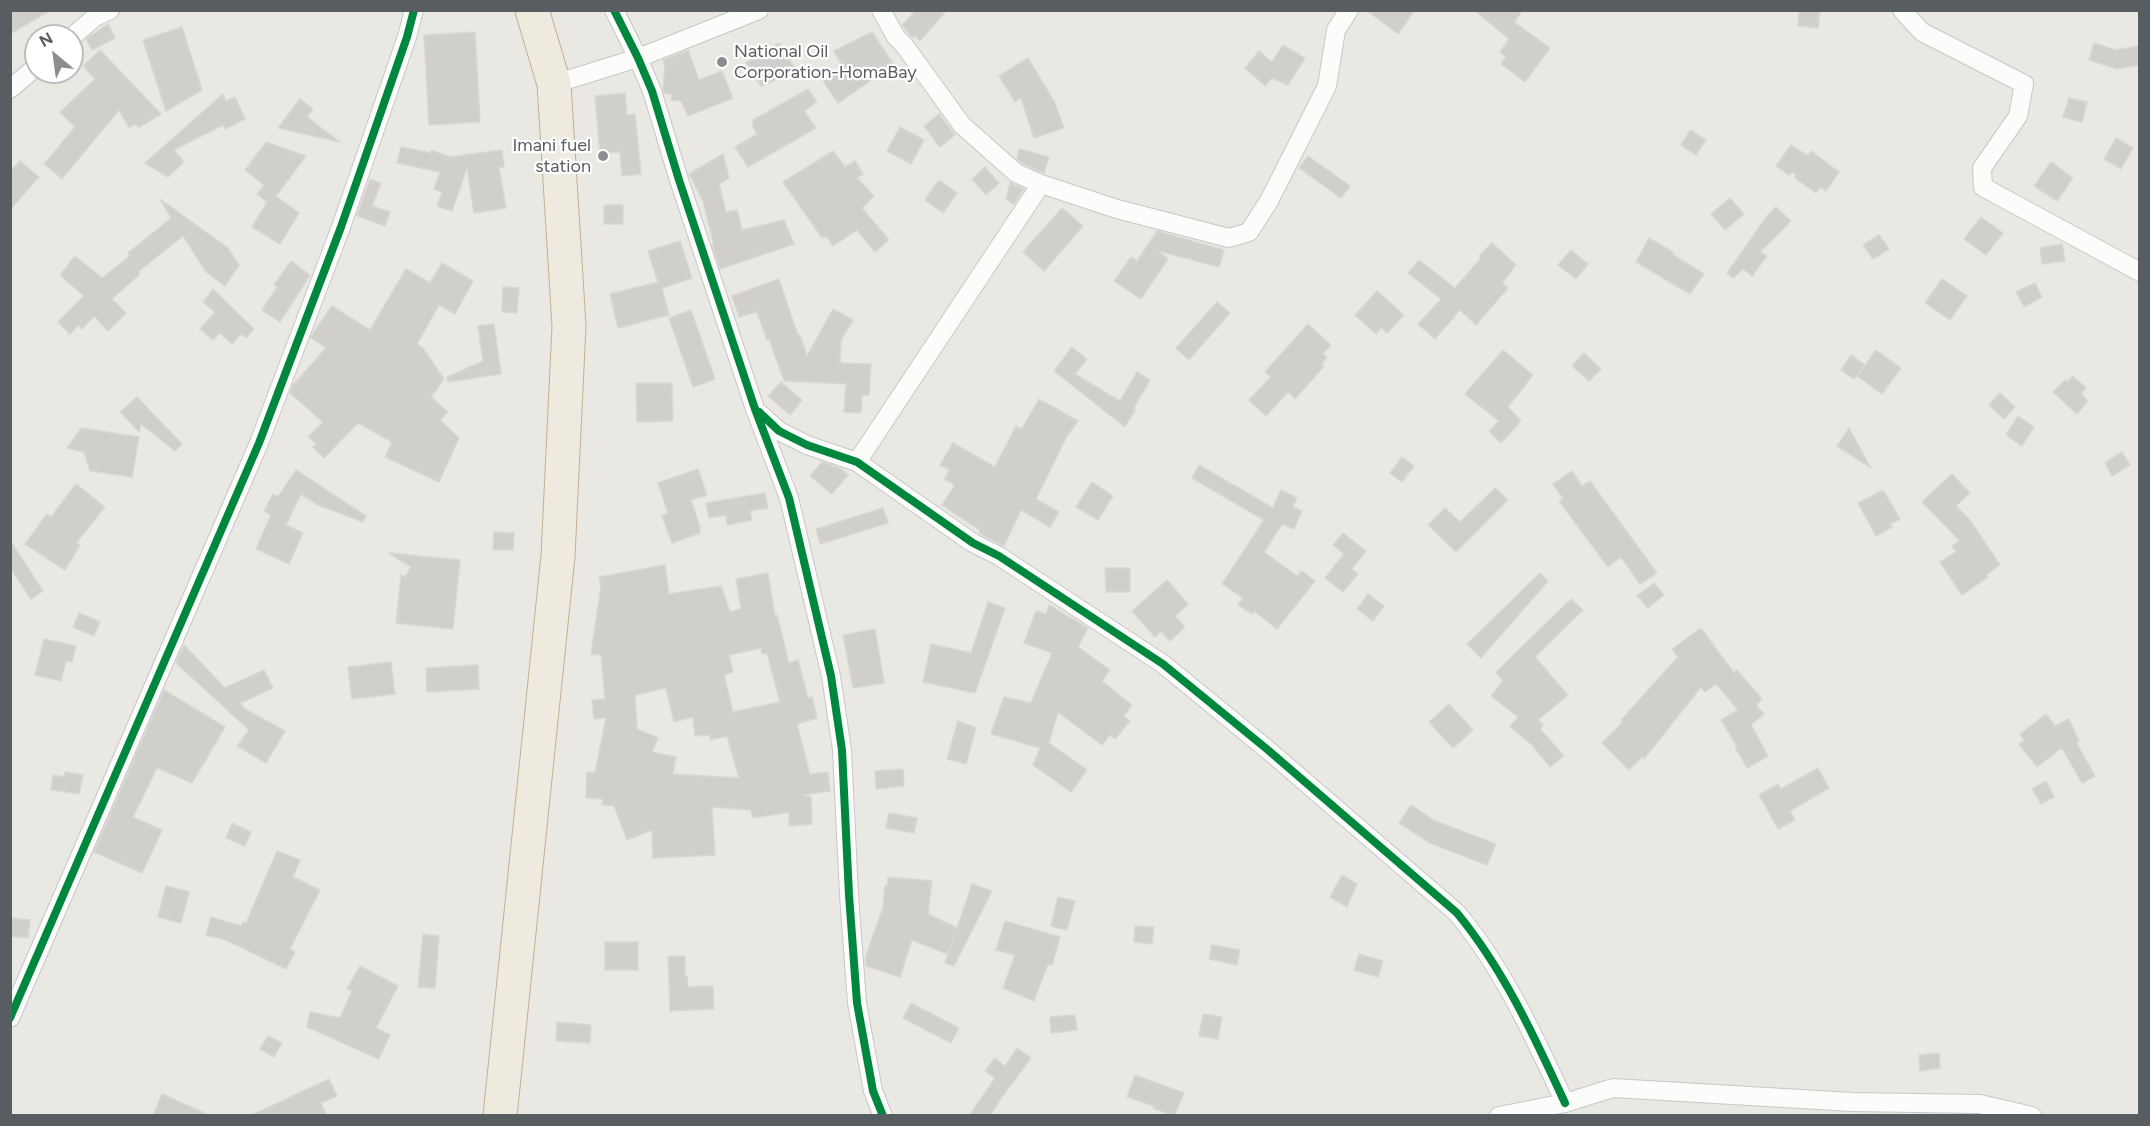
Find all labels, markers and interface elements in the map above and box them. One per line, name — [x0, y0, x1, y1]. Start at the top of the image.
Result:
north arrow — [24, 24, 84, 84]
text: N — [36, 28, 56, 51]
place label: National Oil Corporation-HomaBay — [734, 41, 917, 84]
marker: National Oil Corporation-HomaBay — [715, 55, 729, 69]
place label: Imani fuel station — [512, 135, 591, 178]
marker: Imani fuel station — [596, 149, 610, 163]

